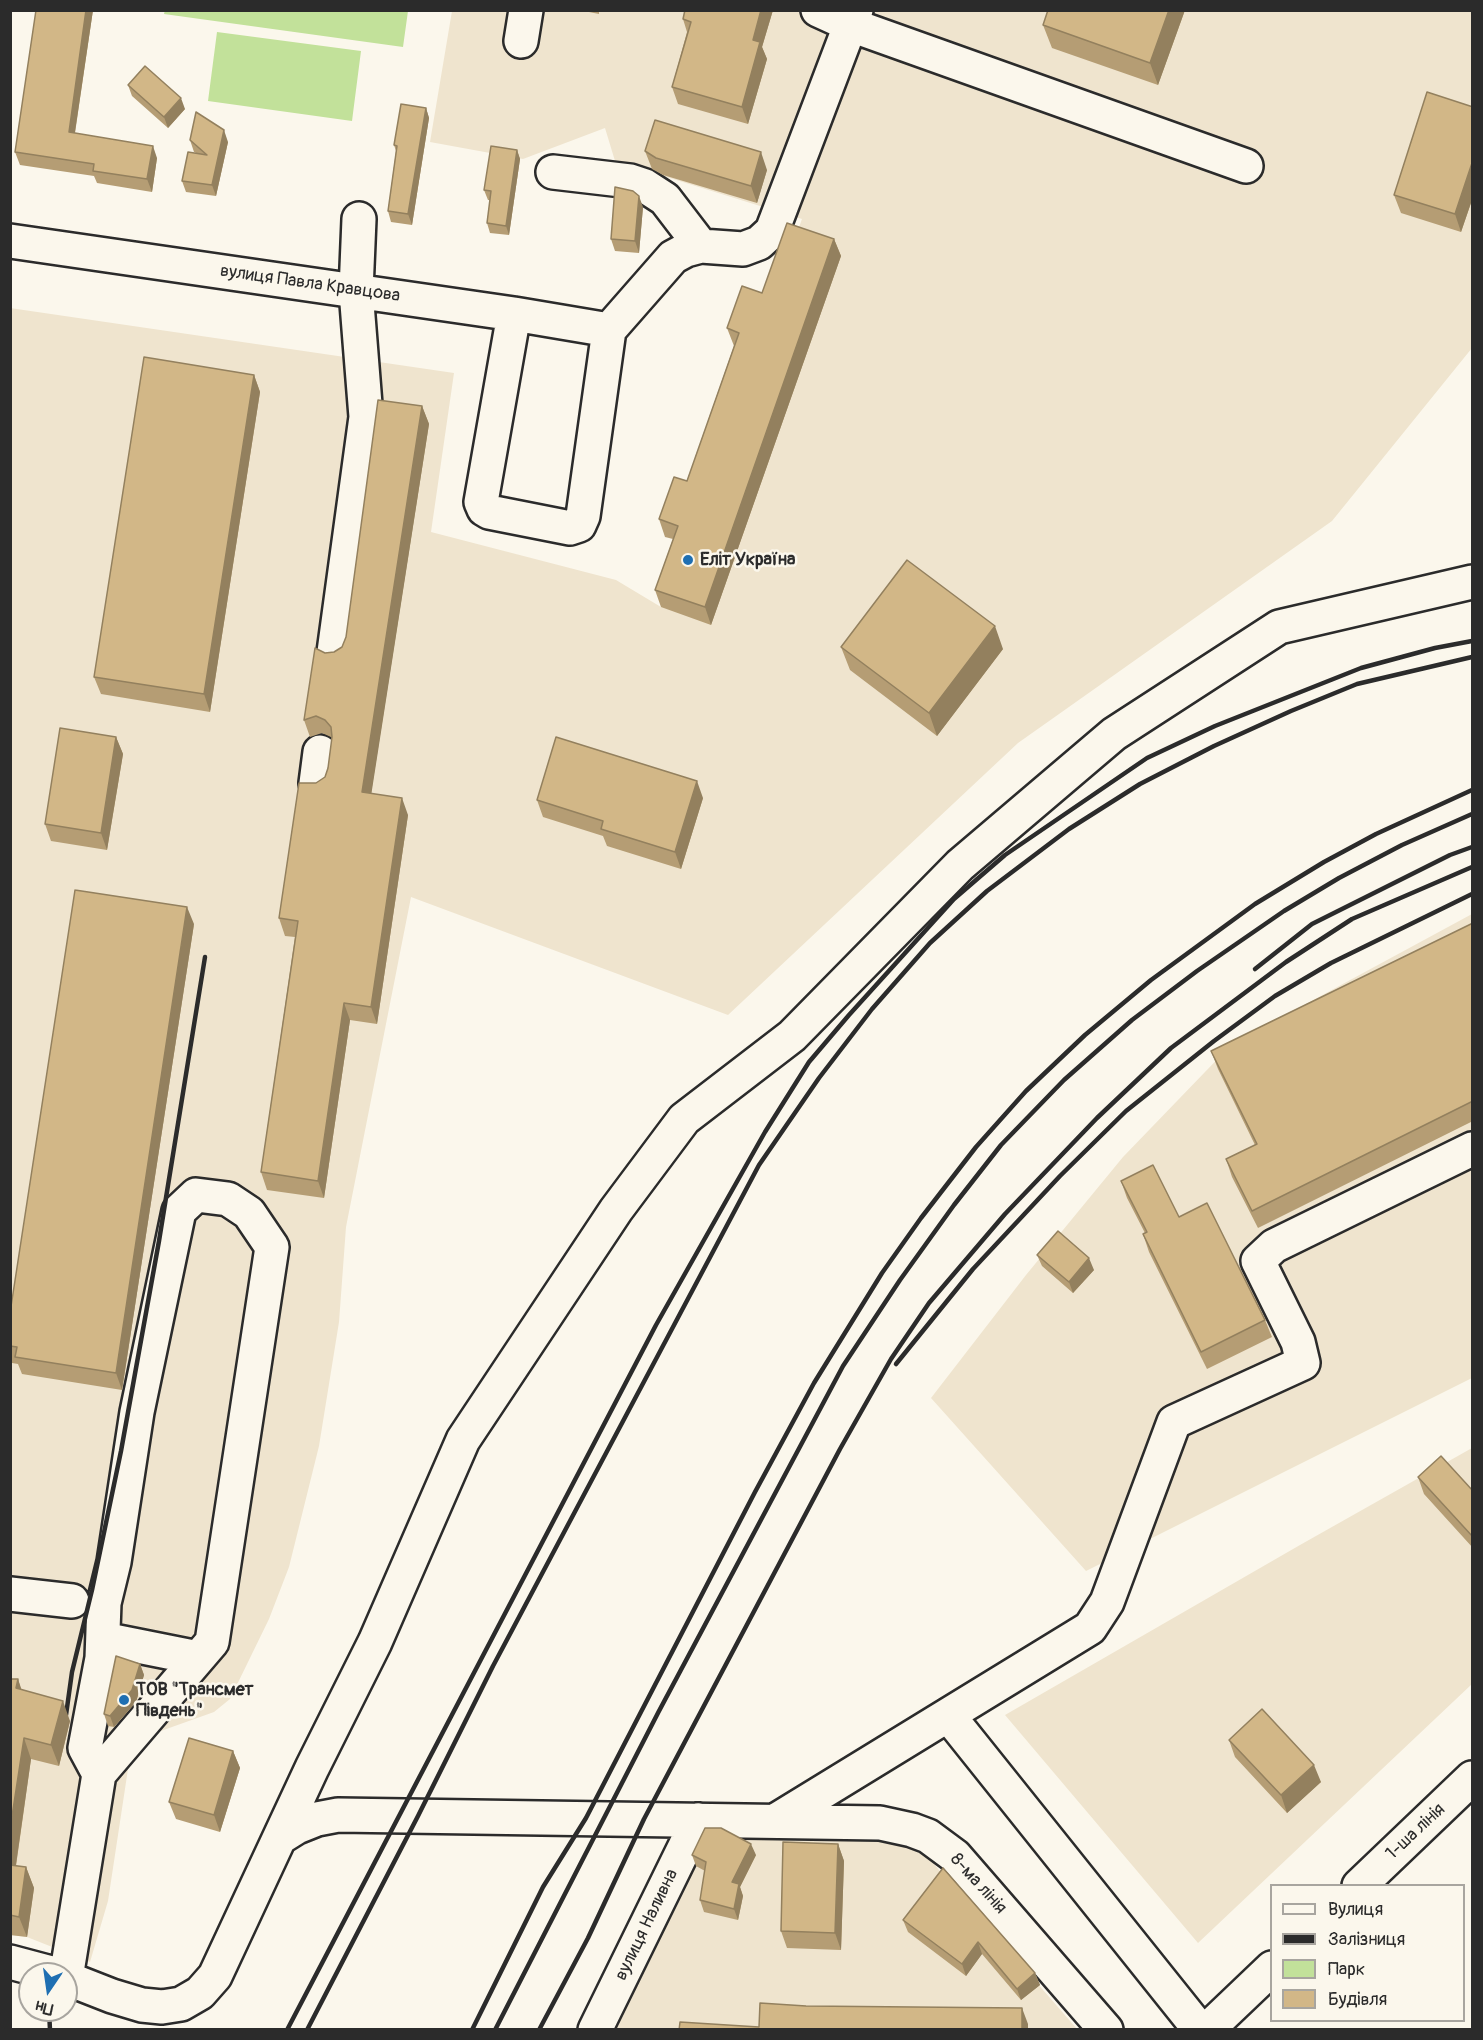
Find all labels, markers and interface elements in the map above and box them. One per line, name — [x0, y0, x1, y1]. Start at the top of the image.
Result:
street label: вулиця Павла Кравцова — [219, 261, 401, 307]
place label: Еліт Україна — [700, 549, 795, 571]
marker: Еліт Україна — [681, 553, 695, 567]
place label: ТОВ "Трансмет Південь" — [136, 1679, 254, 1722]
marker: ТОВ "Трансмет Південь" — [117, 1693, 131, 1707]
street label: 1-ша лінія — [1382, 1799, 1450, 1865]
street label: 8-ма лінія — [945, 1849, 1011, 1919]
street label: вулиця Наливна — [611, 1866, 683, 1984]
legend — [1270, 1884, 1465, 2022]
text: Вулиця — [1328, 1898, 1383, 1921]
text: Залізниця — [1328, 1928, 1405, 1951]
text: Парк — [1328, 1958, 1365, 1981]
north arrow — [18, 1962, 78, 2022]
text: Будівля — [1328, 1988, 1387, 2011]
text: Пн — [34, 1996, 55, 2019]

